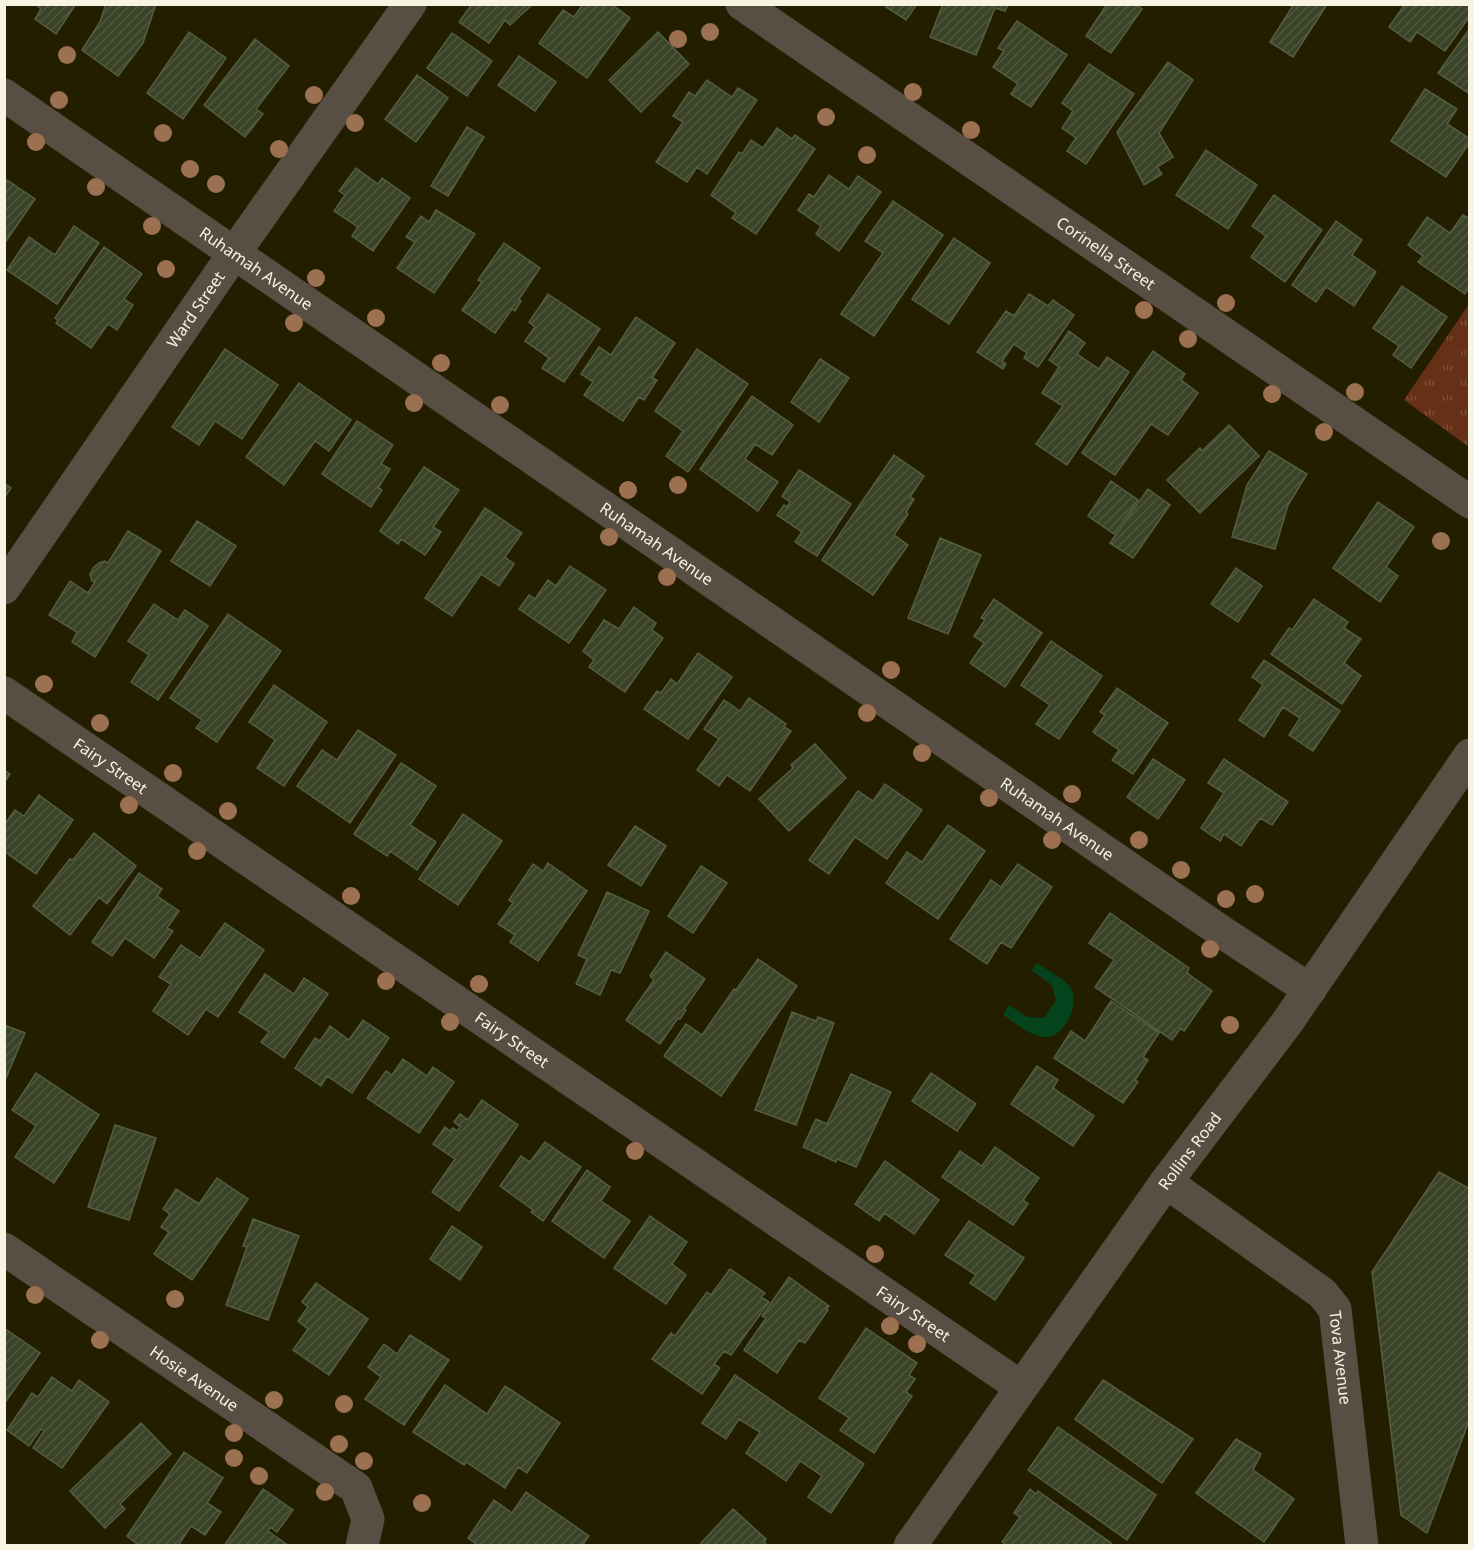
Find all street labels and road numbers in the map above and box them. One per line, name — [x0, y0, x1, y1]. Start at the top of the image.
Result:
street label: Corinella Street — [1052, 211, 1160, 295]
street label: Ruhamah Avenue — [195, 222, 317, 315]
street label: Ward Street — [161, 267, 230, 352]
street label: Ruhamah Avenue — [596, 497, 718, 590]
street label: Fairy Street — [69, 733, 152, 799]
street label: Ruhamah Avenue — [996, 772, 1118, 866]
street label: Fairy Street — [471, 1007, 554, 1073]
street label: Rollins Road — [1153, 1108, 1226, 1194]
street label: Fairy Street — [872, 1281, 955, 1347]
street label: Tova Avenue — [1324, 1309, 1357, 1406]
street label: Hosie Avenue — [146, 1340, 243, 1416]

